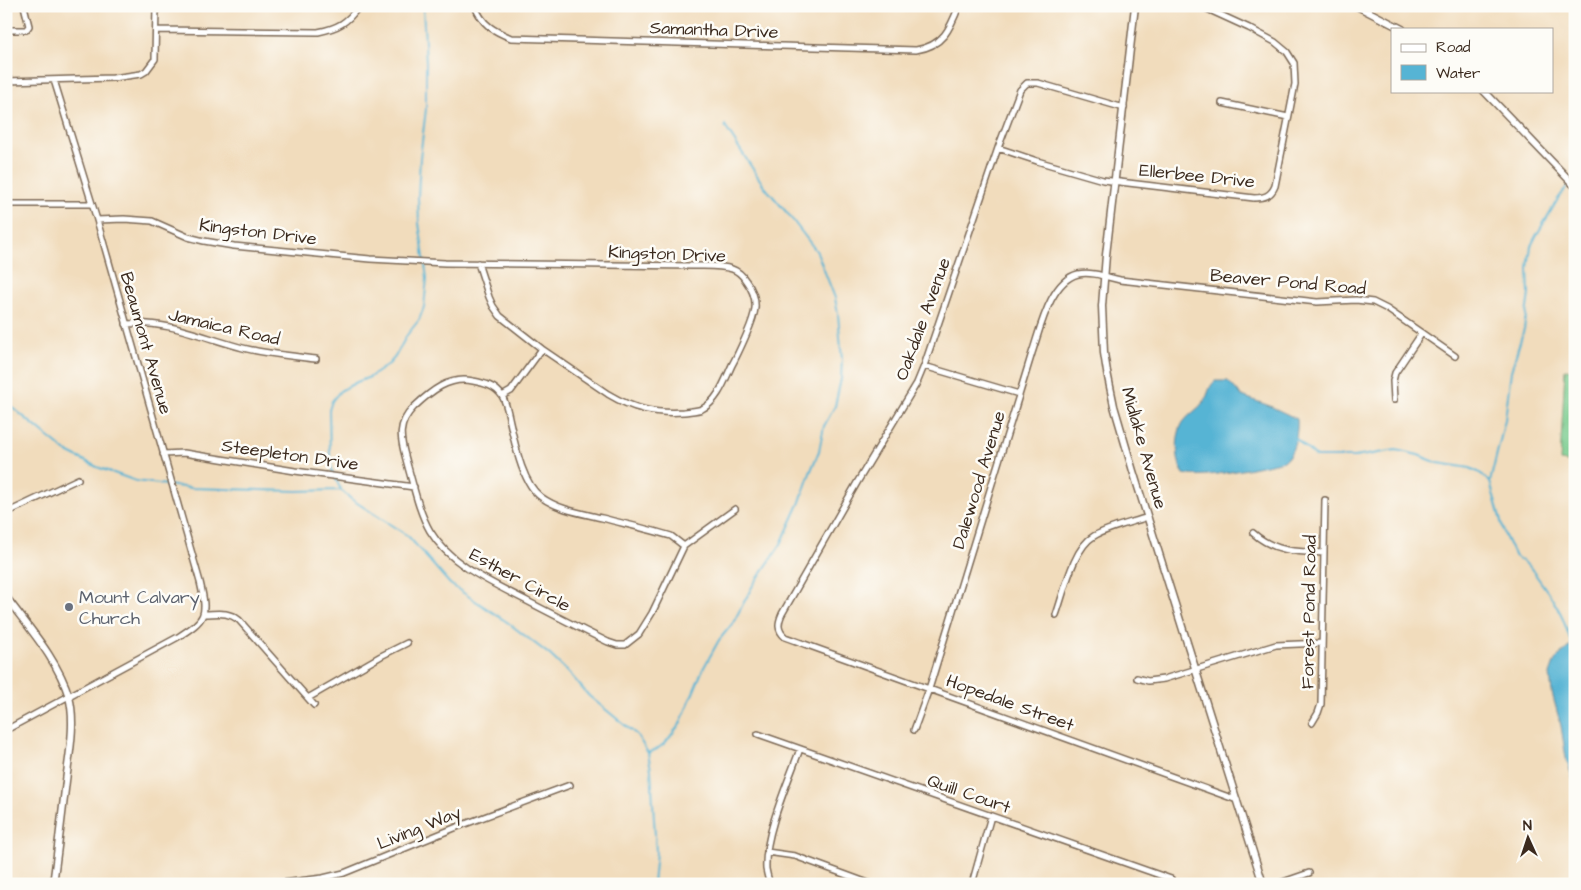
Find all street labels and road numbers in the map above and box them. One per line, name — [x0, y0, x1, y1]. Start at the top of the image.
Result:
street label: Samantha Drive — [649, 15, 779, 45]
street label: Ellerbee Drive — [1138, 157, 1256, 195]
street label: Kingston Drive — [198, 212, 318, 253]
street label: Kingston Drive — [608, 239, 727, 270]
street label: Oakdale Avenue — [889, 254, 957, 384]
street label: Beaver Pond Road — [1209, 263, 1367, 301]
street label: Beaumont Avenue — [114, 269, 178, 417]
street label: Jamaica Road — [166, 302, 282, 352]
street label: Midlake Avenue — [1115, 384, 1173, 512]
street label: Dalewood Avenue — [946, 408, 1012, 552]
street label: Steepleton Drive — [220, 433, 360, 477]
street label: Forest Pond Road — [1295, 535, 1323, 689]
street label: Esther Circle — [465, 542, 575, 618]
street label: Hopedale Street — [943, 668, 1078, 738]
street label: Quill Court — [924, 768, 1015, 820]
street label: Living Way — [373, 800, 465, 857]

